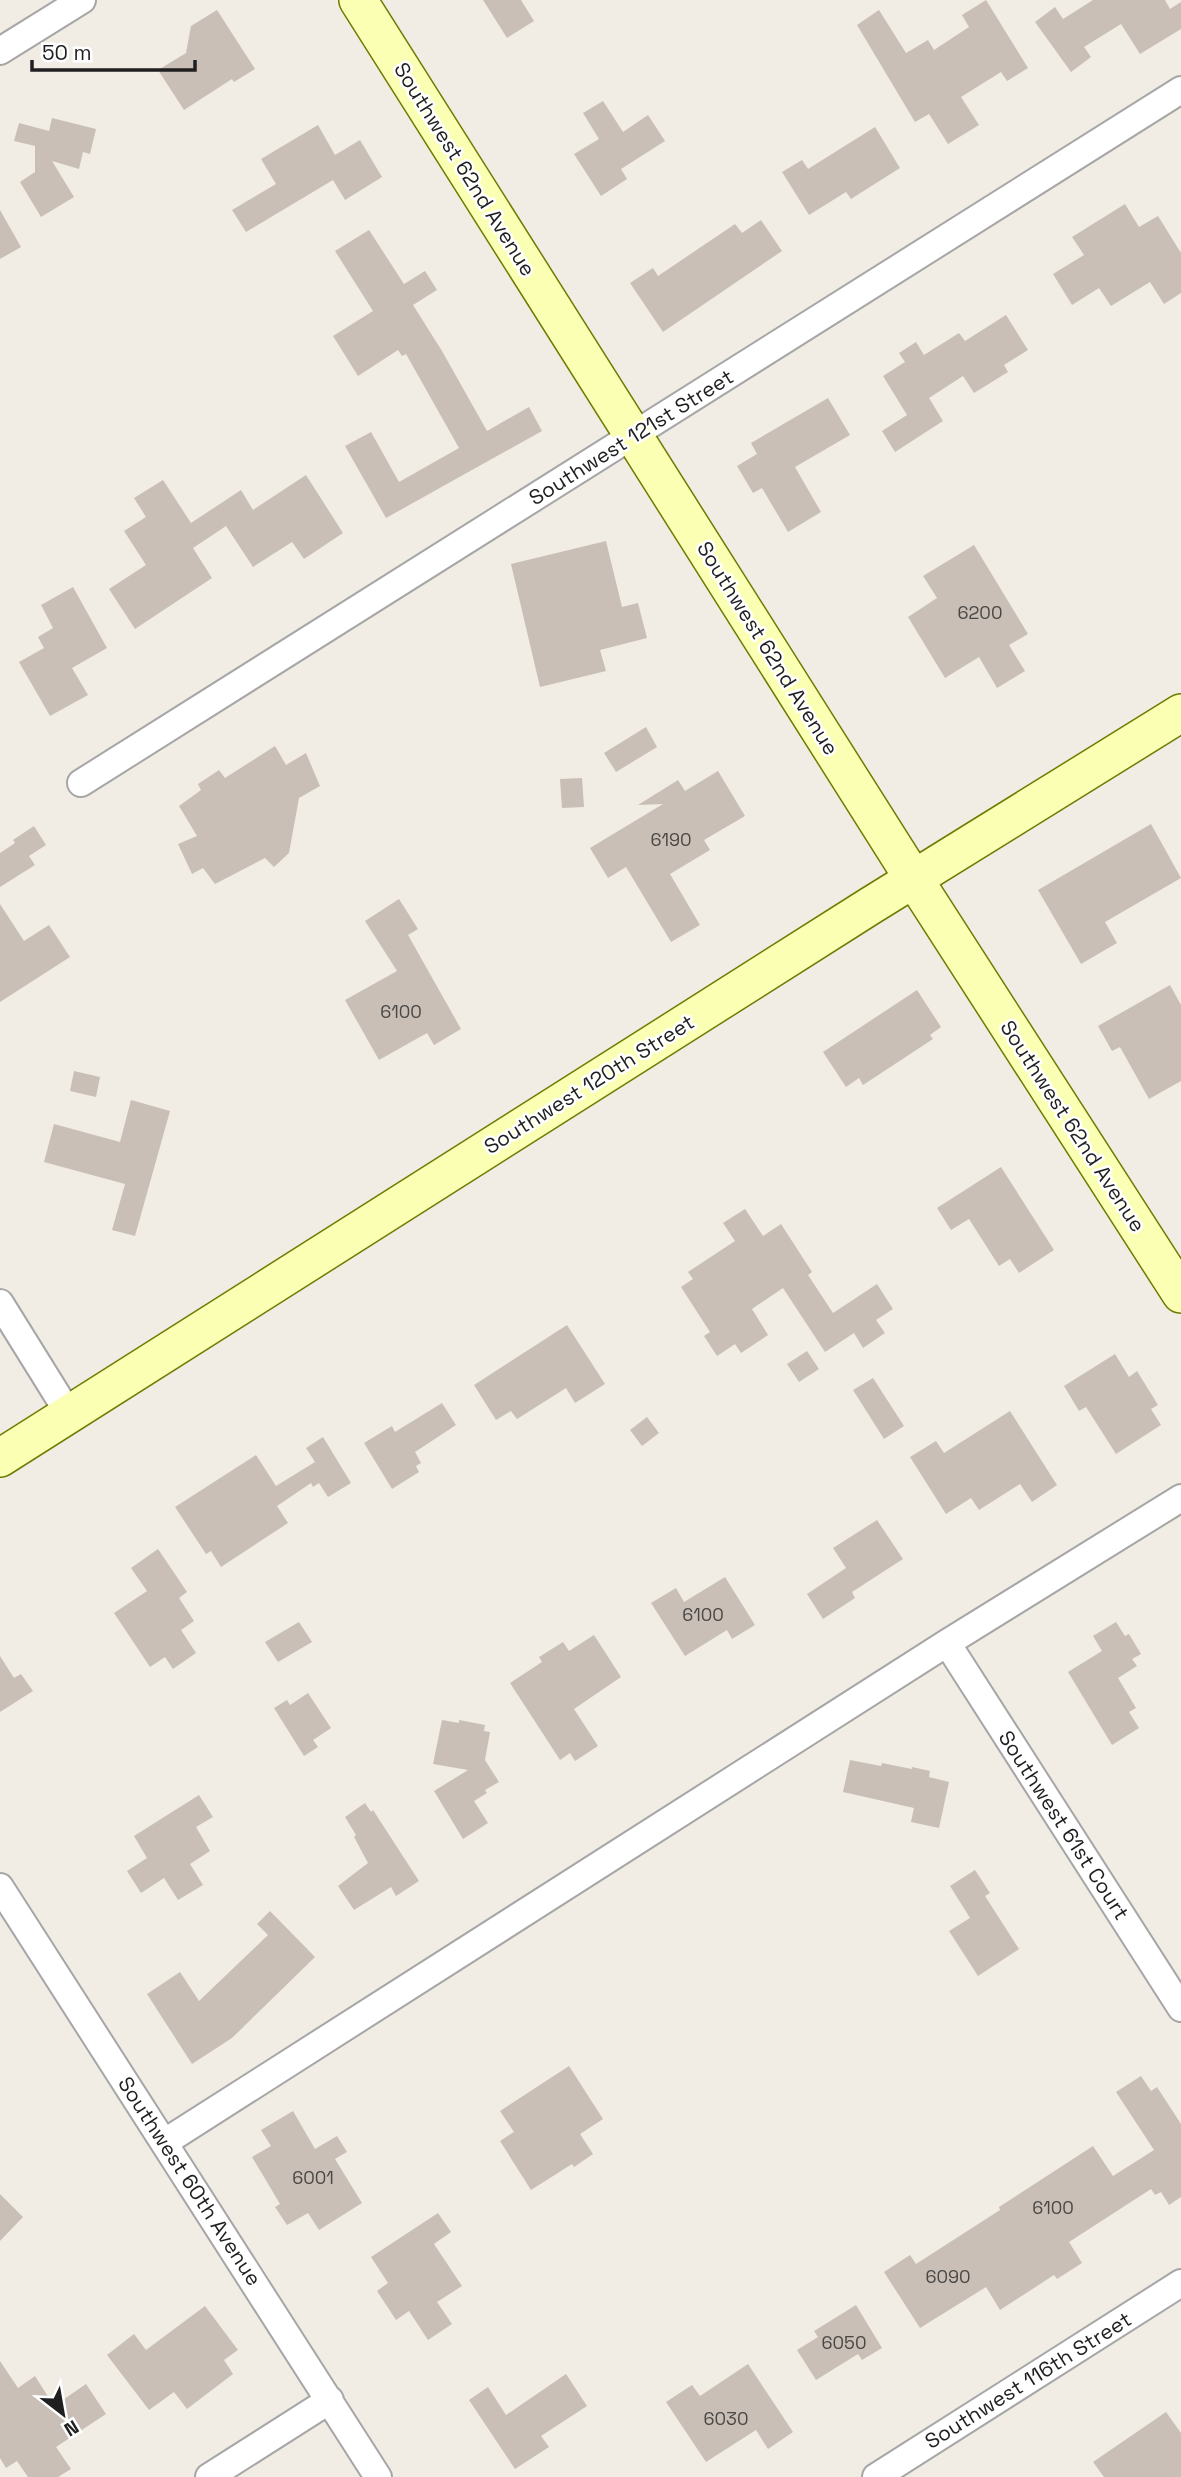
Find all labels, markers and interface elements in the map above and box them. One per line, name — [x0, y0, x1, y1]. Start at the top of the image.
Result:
scale bar — [32, 28, 194, 72]
text: 50 m — [42, 39, 92, 66]
street label: Southwest 62nd Avenue — [388, 57, 542, 281]
street label: Southwest 121st Street — [524, 363, 738, 511]
street label: Southwest 62nd Avenue — [691, 536, 845, 760]
house number: 6200 — [958, 601, 1002, 624]
house number: 6190 — [650, 828, 692, 851]
house number: 6100 — [380, 1000, 422, 1023]
street label: Southwest 120th Street — [479, 1008, 699, 1160]
street label: Southwest 62nd Avenue — [994, 1015, 1152, 1237]
house number: 6100 — [682, 1603, 724, 1626]
street label: Southwest 61st Court — [993, 1725, 1135, 1925]
street label: Southwest 60th Avenue — [112, 2071, 268, 2291]
house number: 6001 — [292, 2166, 334, 2189]
house number: 6100 — [1032, 2196, 1074, 2219]
house number: 6090 — [925, 2265, 971, 2288]
street label: Southwest 116th Street — [920, 2305, 1136, 2455]
house number: 6050 — [822, 2331, 866, 2354]
north arrow — [28, 2379, 98, 2449]
house number: 6030 — [704, 2407, 748, 2430]
text: N — [60, 2414, 83, 2442]

